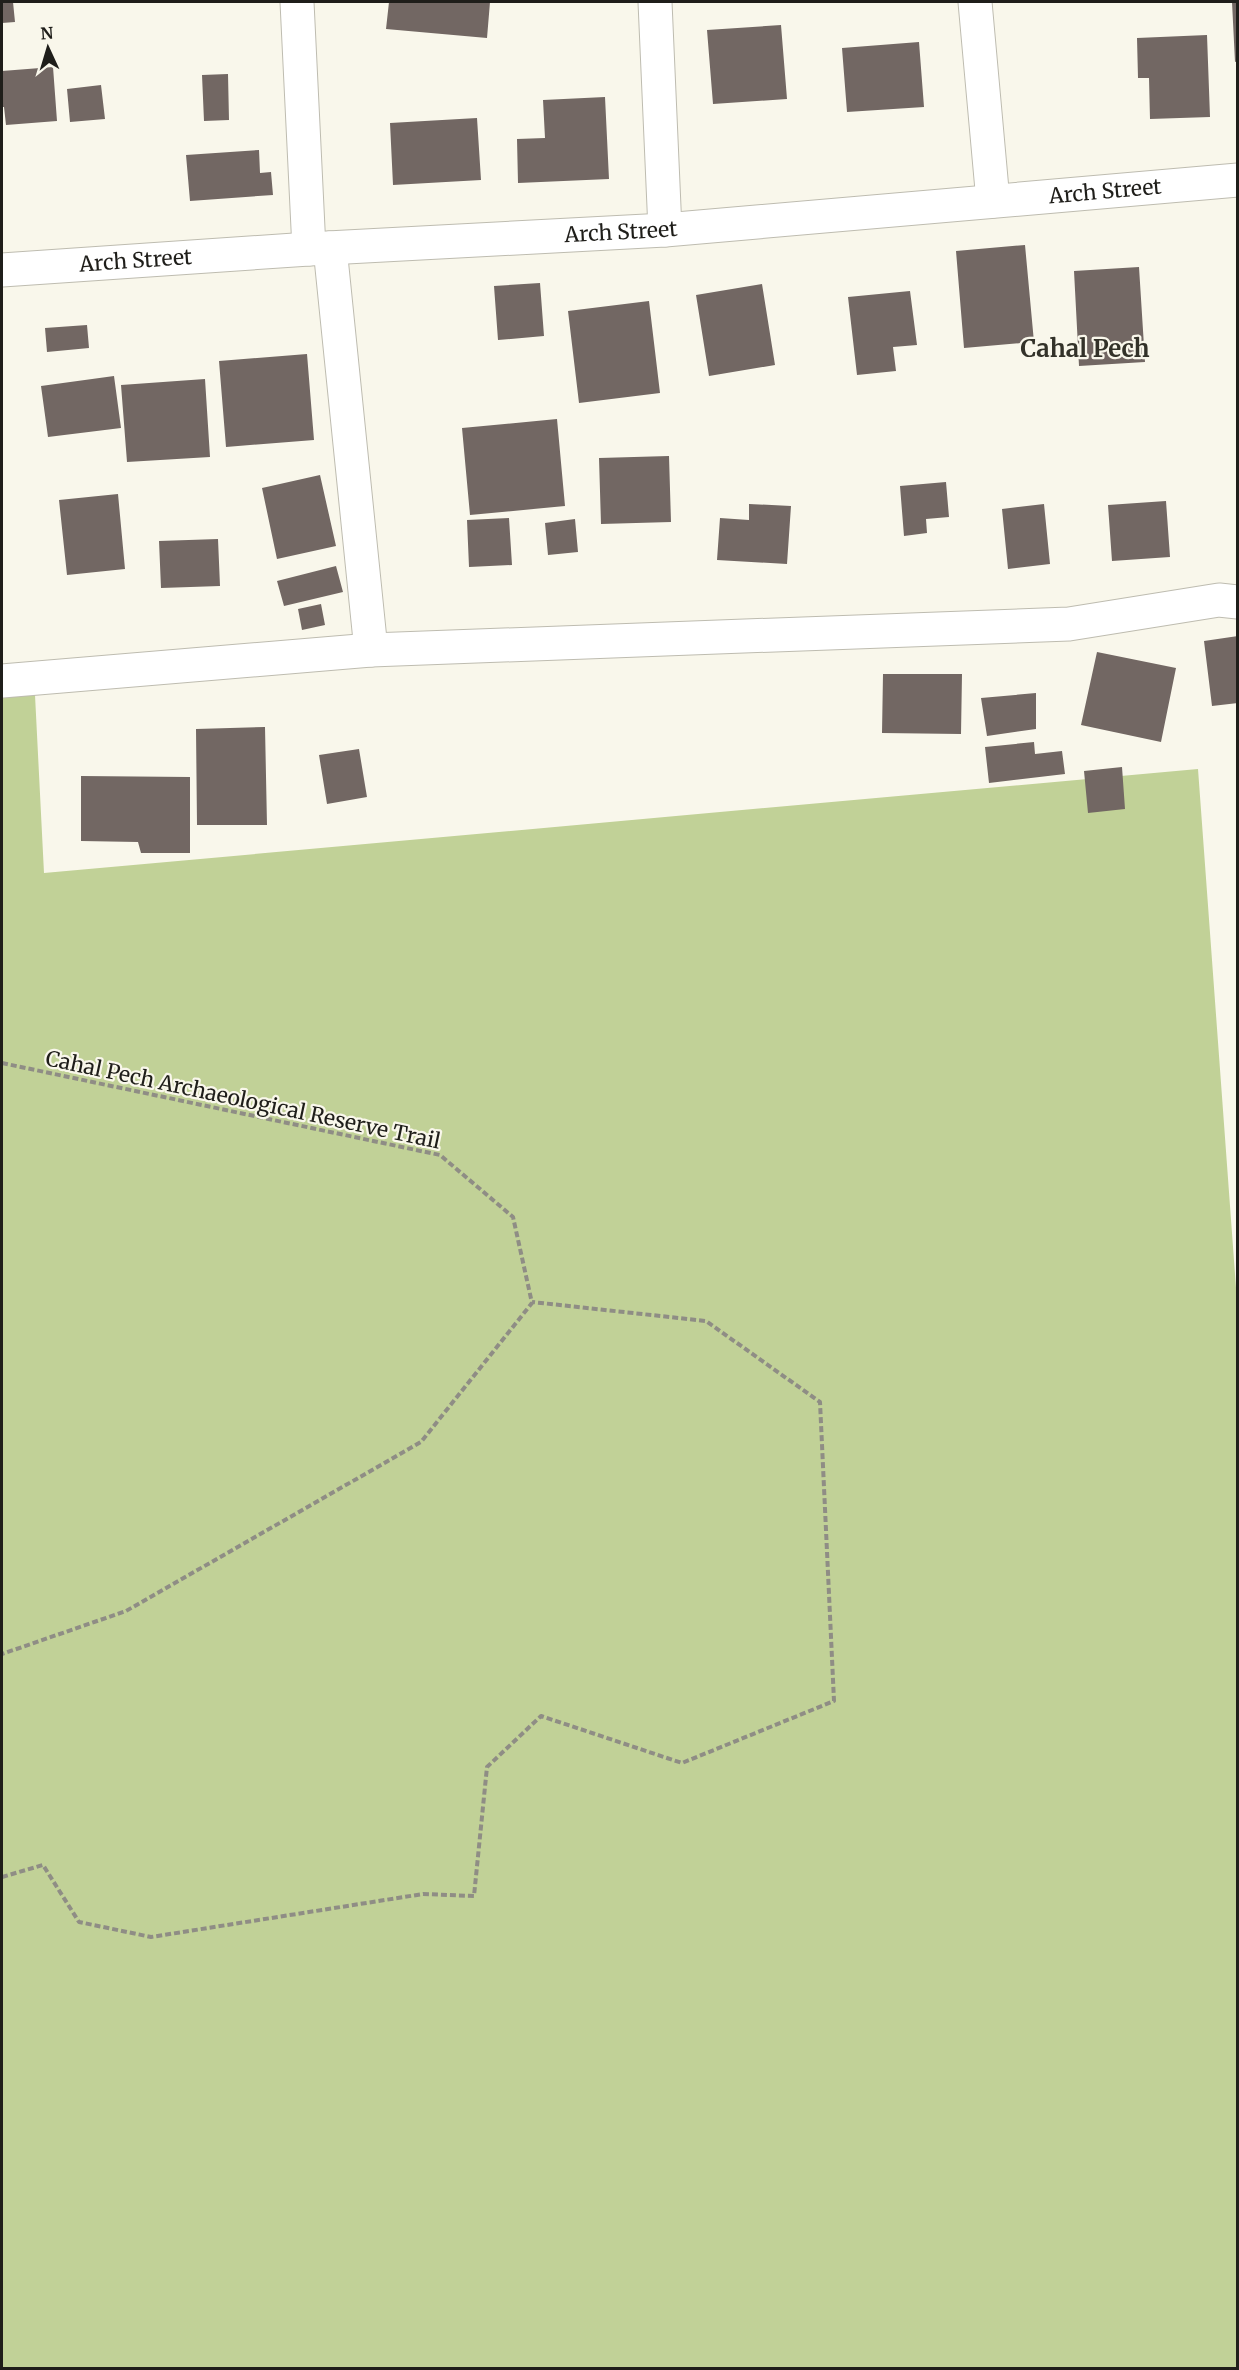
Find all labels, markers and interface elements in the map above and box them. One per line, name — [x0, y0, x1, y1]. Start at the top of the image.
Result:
north arrow — [18, 18, 78, 78]
text: N — [40, 23, 54, 43]
street label: Arch Street — [1047, 173, 1163, 210]
street label: Arch Street — [563, 215, 678, 248]
street label: Arch Street — [77, 243, 193, 278]
district label: Cahal Pech — [1020, 333, 1150, 364]
street label: Cahal Pech Archaeological Reserve Trail — [43, 1044, 444, 1155]

